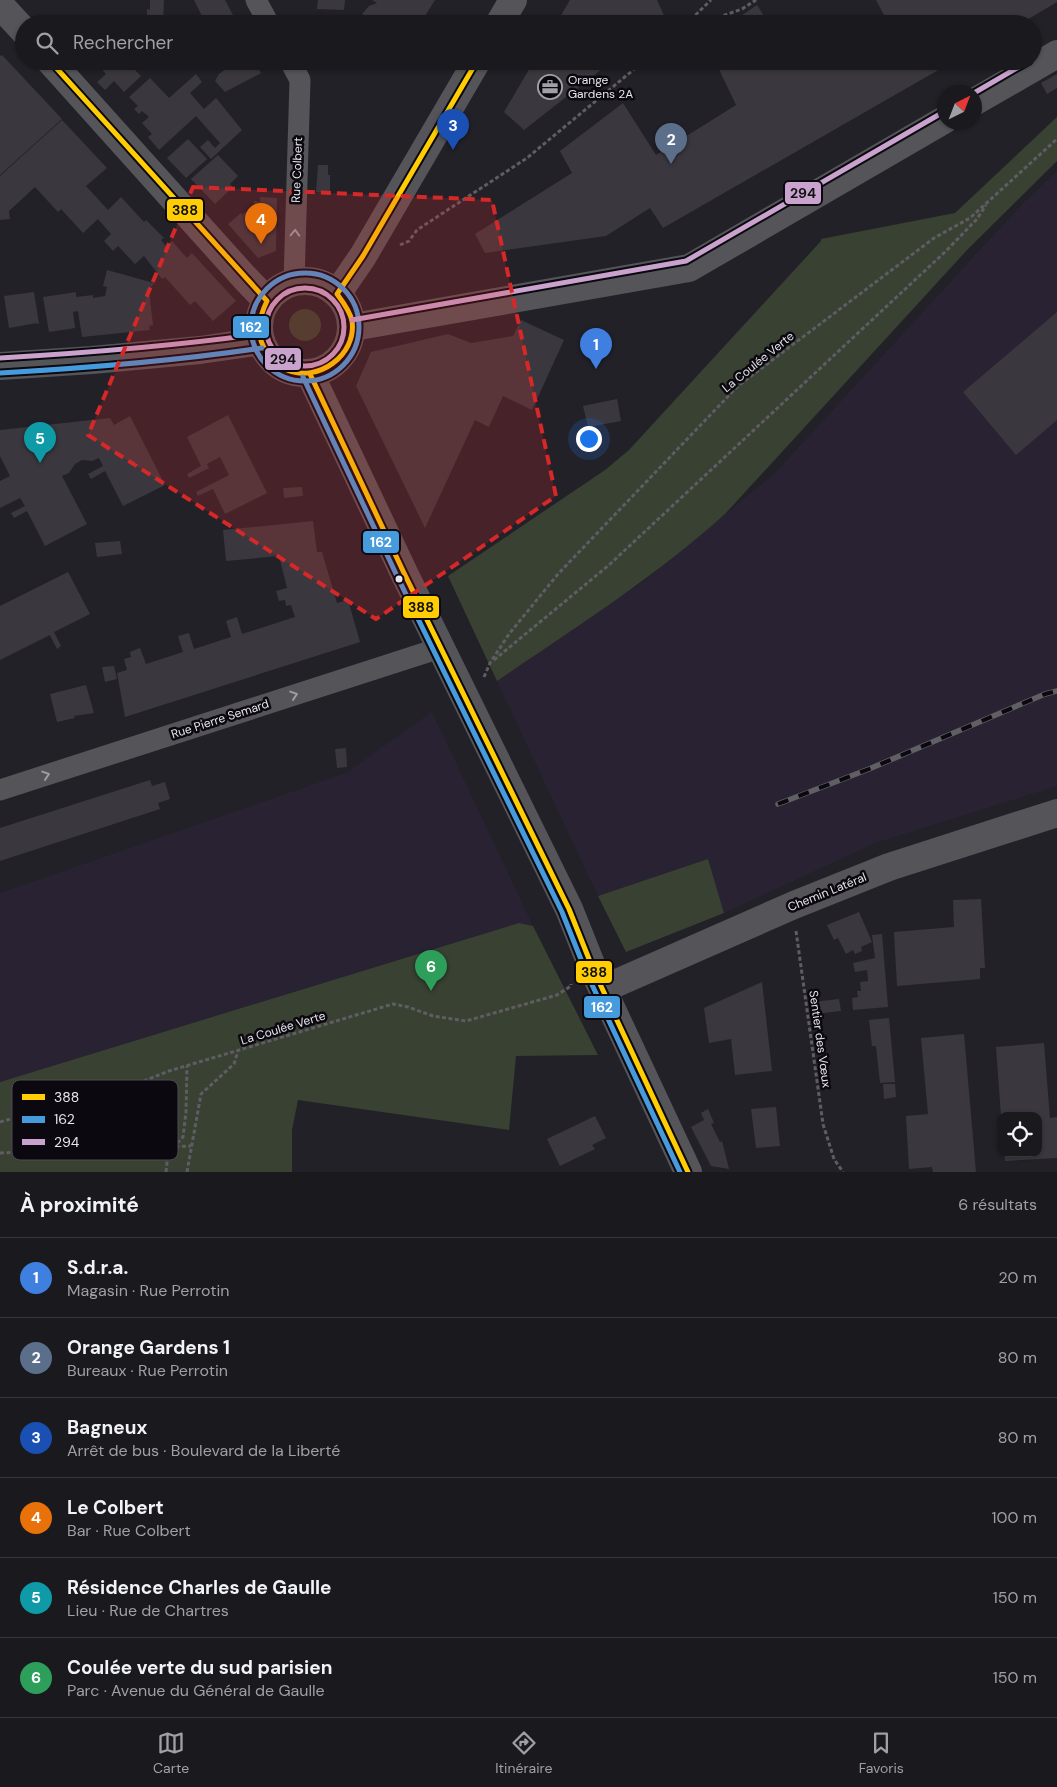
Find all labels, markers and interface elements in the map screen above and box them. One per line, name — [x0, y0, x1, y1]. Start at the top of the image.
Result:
search box — [15, 15, 1042, 70]
icon: search — [33, 29, 61, 57]
text: Rechercher — [73, 30, 173, 55]
place label: Orange Gardens 2A — [568, 72, 633, 102]
office icon: Orange Gardens 2A — [537, 74, 563, 100]
north arrow — [937, 85, 982, 130]
pin: 3 — [437, 109, 469, 150]
pin: 2 — [655, 123, 687, 164]
street label: Rue Colbert — [288, 137, 306, 203]
line badge: 294 — [784, 181, 822, 205]
text: 294 — [790, 184, 816, 202]
line badge: 388 — [166, 198, 204, 222]
text: 388 — [172, 201, 198, 219]
pin: 4 — [245, 203, 277, 244]
one-way arrow — [290, 229, 300, 237]
line badge: 162 — [232, 315, 270, 339]
text: 162 — [240, 318, 262, 336]
pin: 1 — [580, 328, 612, 369]
street label: La Coulée Verte — [719, 328, 797, 396]
line badge: 294 — [264, 347, 302, 371]
text: 294 — [270, 350, 296, 368]
pin: 5 — [24, 422, 56, 463]
your location — [576, 426, 602, 452]
line badge: 162 — [362, 530, 400, 554]
text: 162 — [370, 533, 392, 551]
unlabelled marker — [394, 574, 404, 584]
line badge: 388 — [402, 595, 440, 619]
text: 388 — [408, 598, 434, 616]
one-way arrow — [290, 691, 298, 701]
street label: Rue Pierre Semard — [169, 696, 271, 742]
one-way arrow — [42, 771, 50, 781]
street label: Chemin Latéral — [785, 869, 869, 915]
pin: 6 — [415, 950, 447, 991]
line badge: 388 — [575, 960, 613, 984]
text: 388 — [581, 963, 607, 981]
street label: Sentier des Vœux — [805, 989, 835, 1089]
line badge: 162 — [583, 995, 621, 1019]
text: 162 — [591, 998, 613, 1016]
street label: La Coulée Verte — [239, 1007, 328, 1049]
legend — [12, 1080, 178, 1160]
text: 388 — [54, 1088, 79, 1106]
text: 162 — [54, 1110, 75, 1128]
map controls — [997, 1112, 1042, 1157]
button: locate — [997, 1112, 1042, 1157]
text: 294 — [54, 1133, 80, 1151]
text: À proximité — [20, 1191, 139, 1219]
text: 6 résultats — [958, 1194, 1037, 1215]
text: S.d.r.a. — [67, 1255, 128, 1280]
text: 1 — [33, 1267, 39, 1288]
text: 20 m — [998, 1267, 1037, 1288]
text: Magasin · Rue Perrotin — [67, 1280, 229, 1301]
text: Orange Gardens 1 — [67, 1335, 230, 1360]
text: 2 — [31, 1347, 41, 1368]
text: 80 m — [998, 1347, 1037, 1368]
text: Bureaux · Rue Perrotin — [67, 1360, 228, 1381]
text: Bagneux — [67, 1415, 147, 1440]
text: 3 — [31, 1427, 41, 1448]
text: 80 m — [998, 1427, 1037, 1448]
text: Arrêt de bus · Boulevard de la Liberté — [67, 1440, 340, 1461]
text: Le Colbert — [67, 1495, 164, 1520]
text: 4 — [31, 1507, 41, 1528]
text: 100 m — [992, 1507, 1037, 1528]
text: Bar · Rue Colbert — [67, 1520, 191, 1541]
text: Résidence Charles de Gaulle — [67, 1575, 332, 1600]
text: 5 — [31, 1587, 41, 1608]
text: 150 m — [993, 1587, 1037, 1608]
text: Lieu · Rue de Chartres — [67, 1600, 229, 1621]
text: Coulée verte du sud parisien — [67, 1655, 333, 1680]
text: 6 — [31, 1667, 41, 1688]
text: 150 m — [993, 1667, 1037, 1688]
text: Parc · Avenue du Général de Gaulle — [67, 1680, 325, 1701]
tab: Carte — [153, 1729, 189, 1777]
tab: Itinéraire — [495, 1729, 552, 1777]
tab: Favoris — [859, 1729, 904, 1777]

